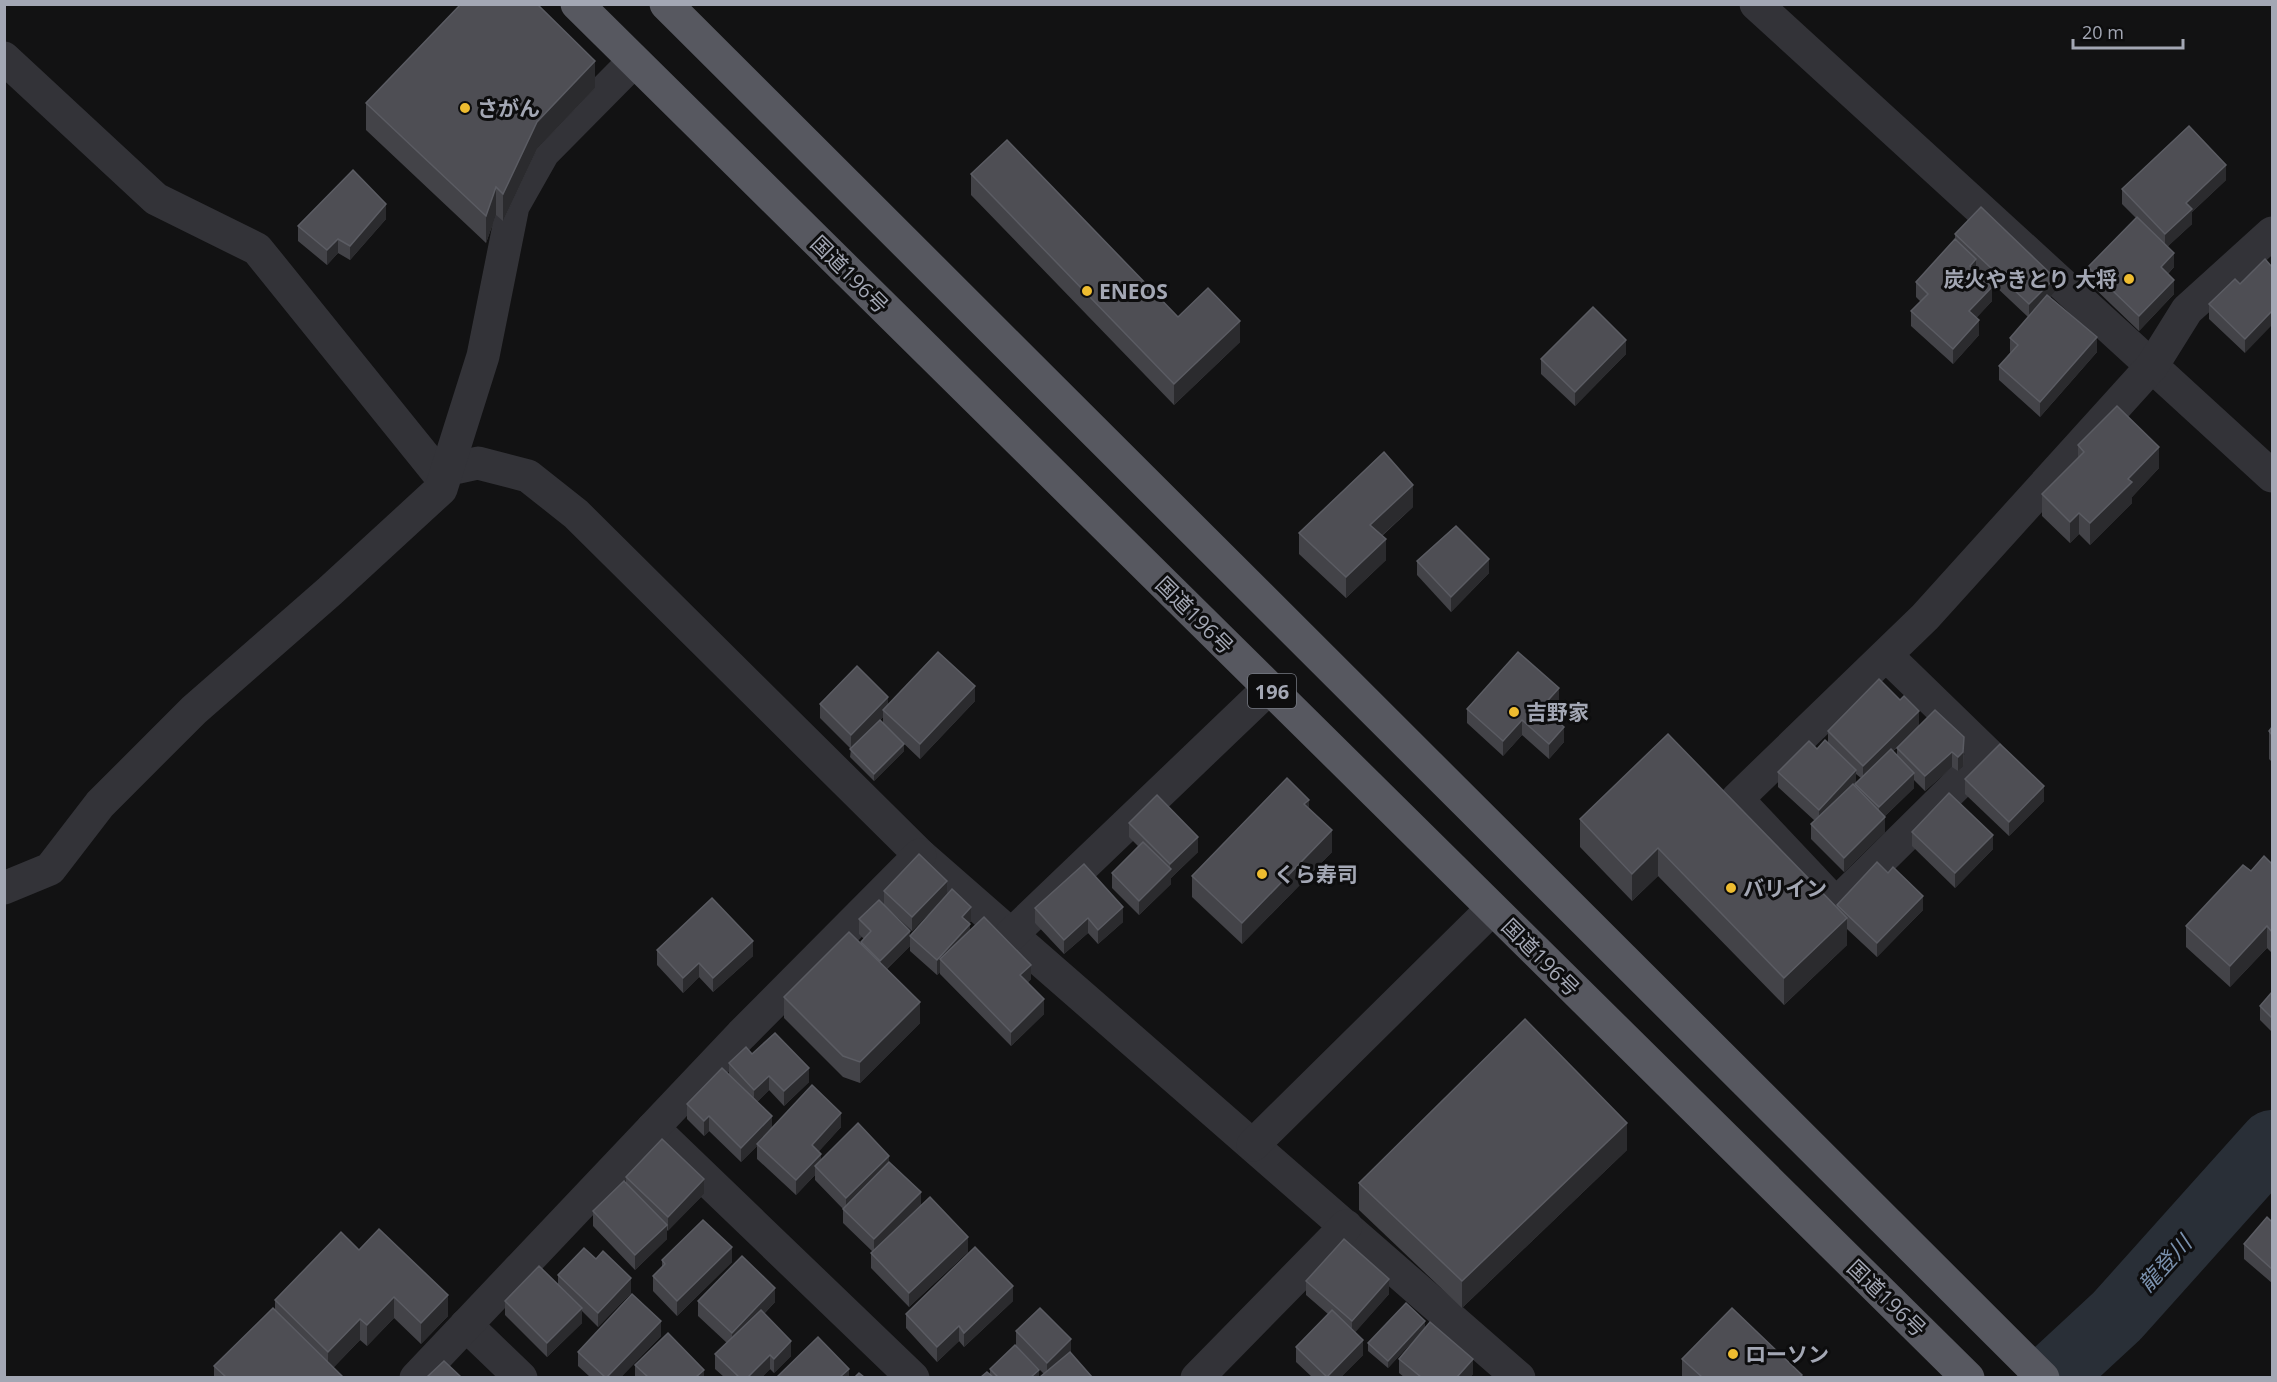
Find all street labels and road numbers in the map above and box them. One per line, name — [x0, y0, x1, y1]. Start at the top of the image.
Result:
street label: 国道196号 — [805, 229, 895, 319]
street label: 国道196号 — [1150, 570, 1240, 660]
road number: 196 — [1248, 674, 1296, 708]
street label: 国道196号 — [1496, 912, 1586, 1002]
street label: 国道196号 — [1842, 1254, 1932, 1342]

